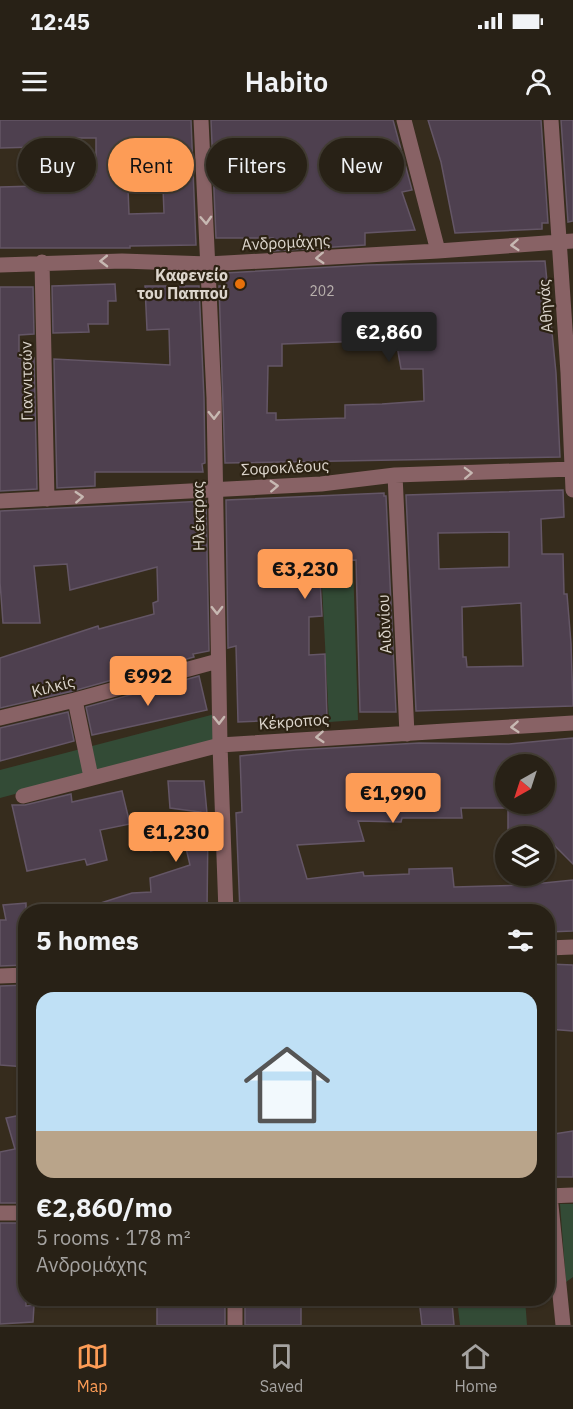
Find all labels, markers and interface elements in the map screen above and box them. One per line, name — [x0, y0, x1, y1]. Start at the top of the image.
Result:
text: 12:45 — [30, 7, 90, 36]
text: Habito — [245, 64, 328, 99]
icon: menu — [18, 65, 51, 98]
icon: person — [522, 65, 555, 98]
chip: Buy — [18, 138, 96, 192]
chip: Rent — [108, 138, 194, 192]
chip: Filters — [206, 138, 307, 192]
chip: New — [319, 138, 404, 192]
one-way arrow — [200, 216, 213, 225]
street label: Ανδρομάχης — [241, 230, 331, 254]
one-way arrow — [510, 239, 519, 252]
one-way arrow — [316, 251, 325, 264]
one-way arrow — [100, 255, 109, 267]
place label: Καφενείο του Παππού — [137, 265, 228, 303]
marker: Καφενείο του Παππού — [233, 277, 247, 291]
street label: Αθηνάς — [533, 278, 557, 334]
house number: 202 — [309, 282, 335, 300]
pin: €2,860 — [340, 312, 438, 363]
text: €2,860 — [356, 318, 422, 345]
street label: Γιαννιτσών — [15, 341, 37, 421]
one-way arrow — [208, 411, 220, 420]
street label: Σοφοκλέους — [240, 455, 330, 479]
one-way arrow — [464, 466, 473, 479]
street label: Ηλέκτρας — [187, 480, 209, 551]
one-way arrow — [270, 480, 279, 493]
one-way arrow — [75, 490, 84, 503]
pin: €3,230 — [256, 549, 354, 600]
text: €3,230 — [272, 555, 338, 582]
street label: Αιδινίου — [372, 594, 396, 654]
one-way arrow — [211, 606, 224, 615]
pin: €992 — [112, 656, 184, 707]
text: €992 — [124, 662, 172, 689]
street label: Κιλκίς — [29, 671, 77, 701]
street label: Κέκροπος — [258, 709, 330, 733]
one-way arrow — [213, 715, 225, 724]
one-way arrow — [510, 721, 519, 734]
one-way arrow — [315, 731, 324, 744]
north arrow — [495, 754, 555, 814]
map controls — [495, 754, 555, 886]
pin: €1,990 — [344, 773, 442, 824]
text: €1,990 — [360, 779, 426, 806]
pin: €1,230 — [127, 812, 225, 863]
text: €1,230 — [143, 818, 209, 845]
button: layers — [495, 826, 555, 886]
text: 5 homes — [36, 923, 139, 957]
icon: filters — [504, 924, 537, 957]
icon: home — [233, 1031, 341, 1139]
text: €2,860/mo — [36, 1190, 172, 1224]
text: 5 rooms · 178 m² — [36, 1224, 191, 1251]
text: Ανδρομάχης — [36, 1251, 147, 1278]
tab: Map — [76, 1340, 109, 1396]
tab: Saved — [260, 1340, 303, 1396]
tab: Home — [454, 1340, 497, 1396]

